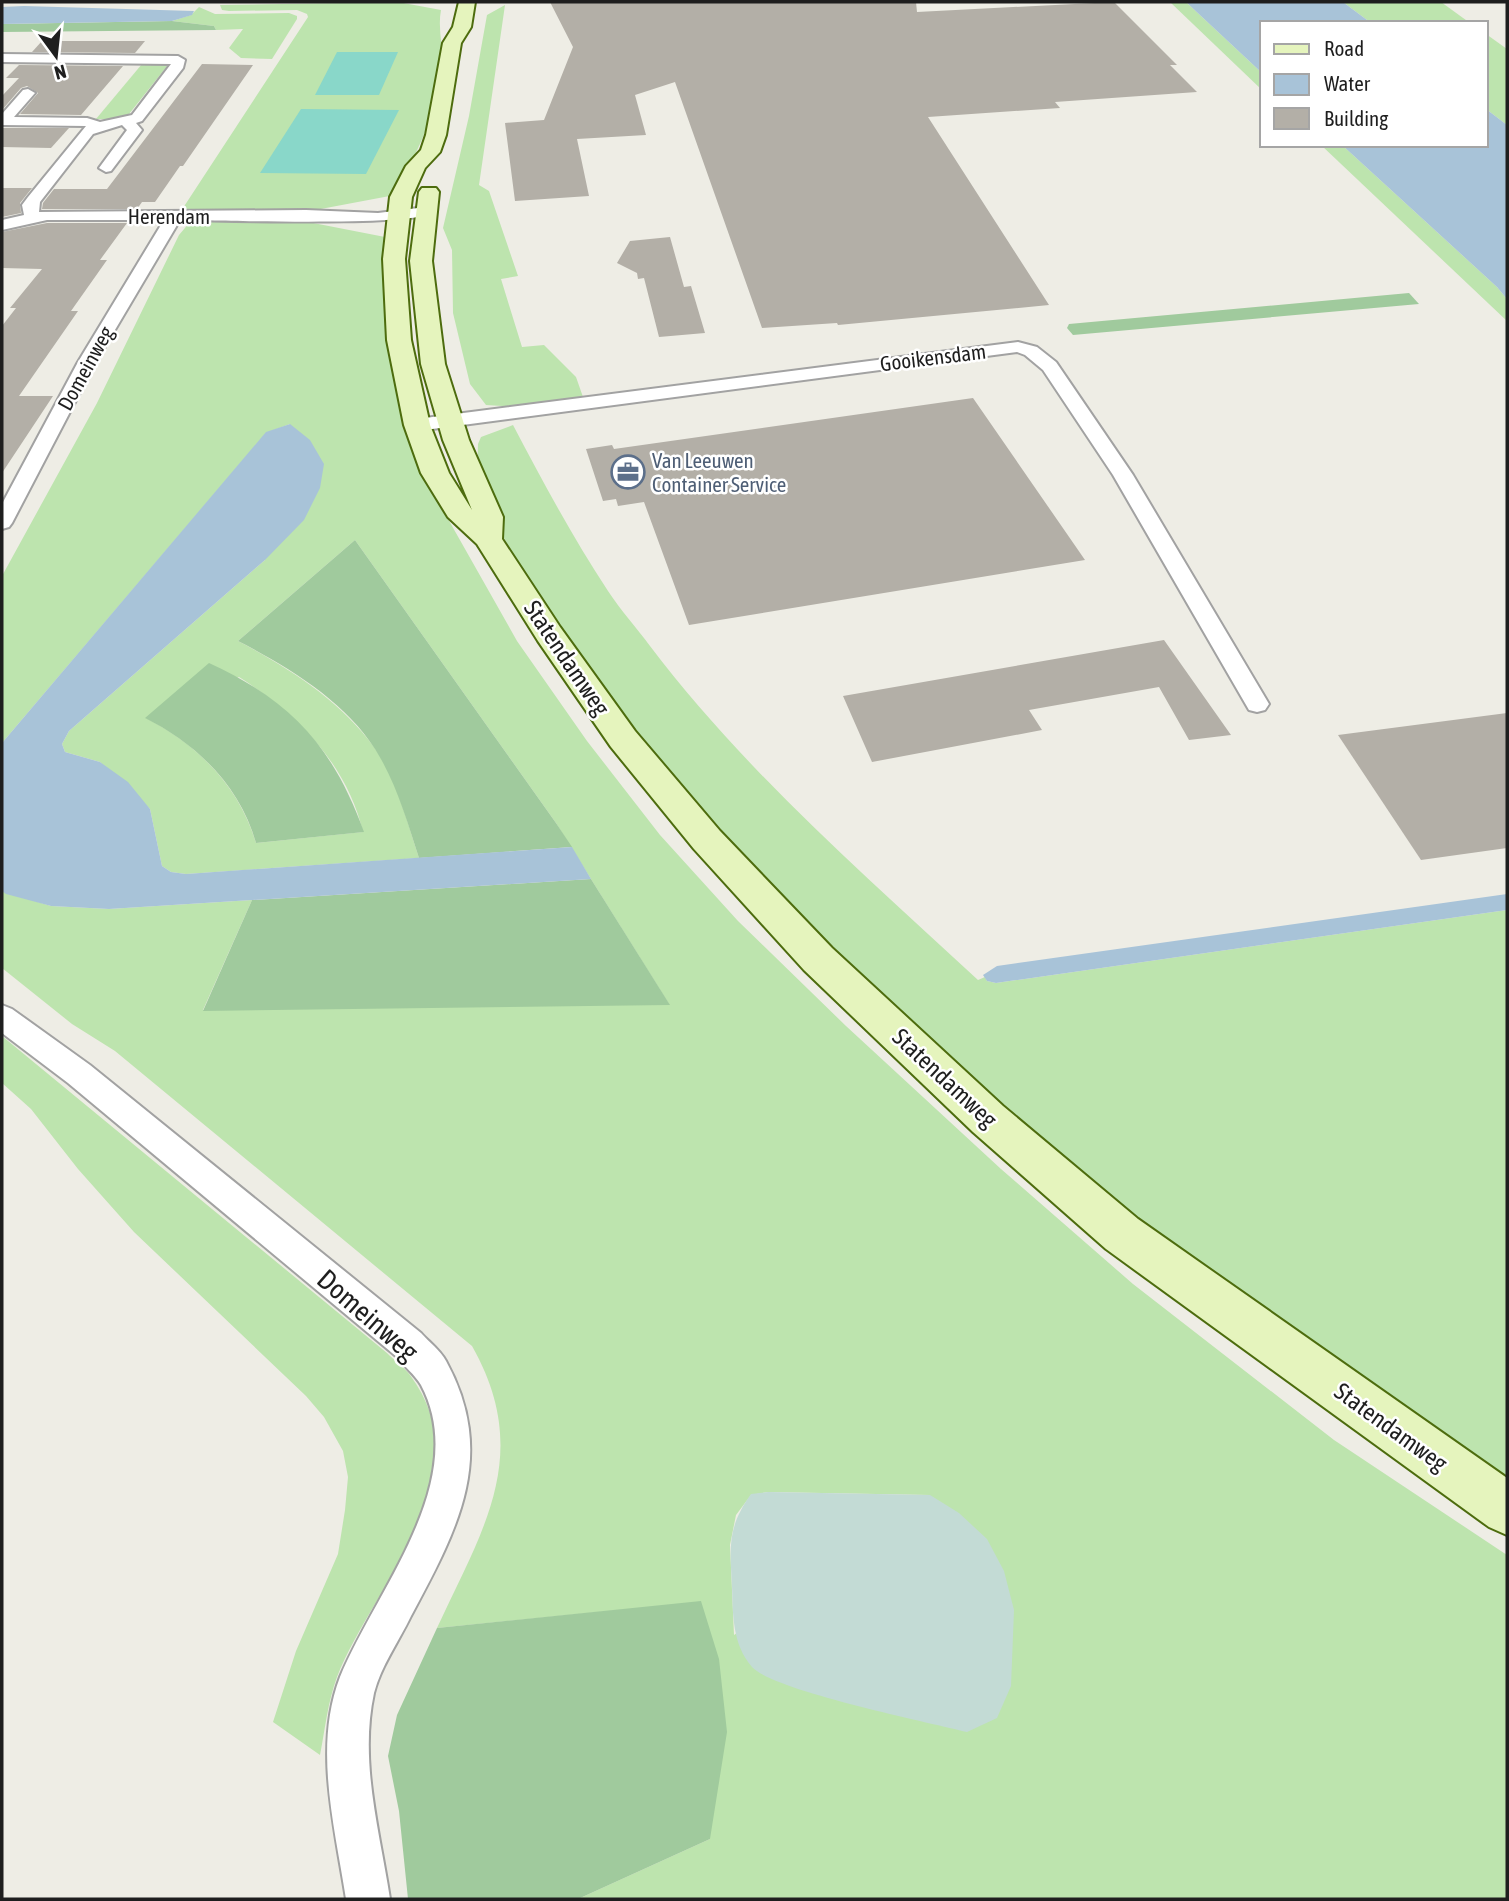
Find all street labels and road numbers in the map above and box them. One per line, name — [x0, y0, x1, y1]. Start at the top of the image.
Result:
street label: Herendam — [128, 204, 210, 228]
street label: Domeinweg — [52, 322, 118, 414]
street label: Gooikensdam — [879, 339, 987, 375]
street label: Statendamweg — [519, 596, 616, 721]
street label: Statendamweg — [887, 1023, 1003, 1134]
street label: Domeinweg — [311, 1263, 425, 1367]
street label: Statendamweg — [1329, 1377, 1453, 1477]

